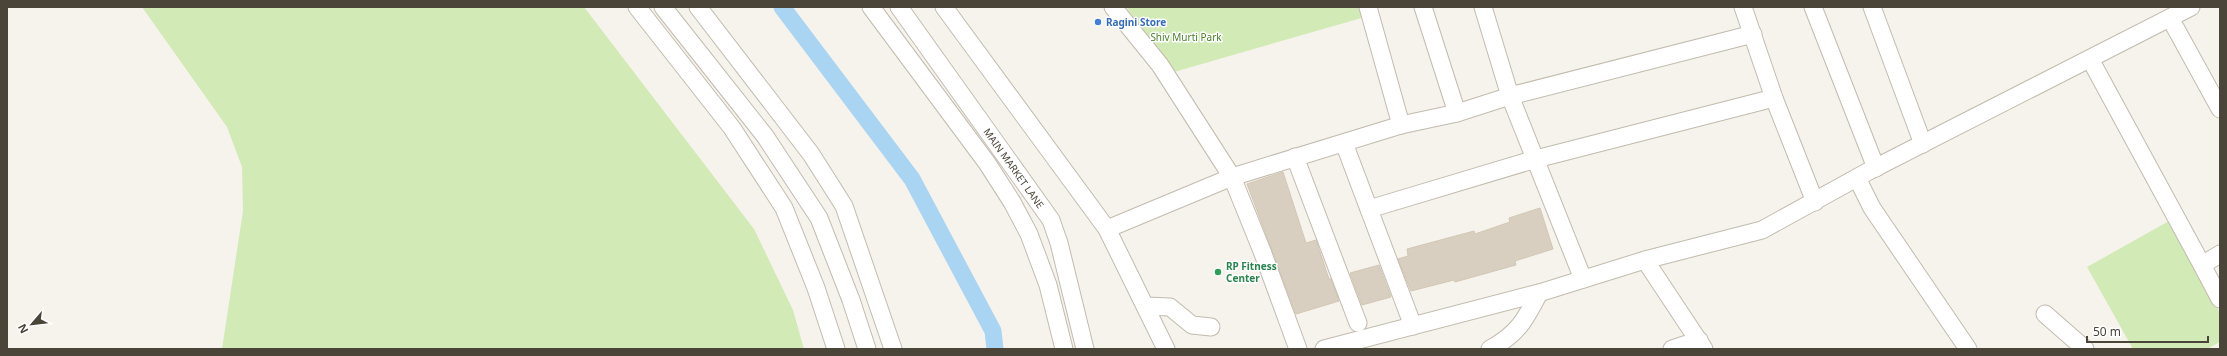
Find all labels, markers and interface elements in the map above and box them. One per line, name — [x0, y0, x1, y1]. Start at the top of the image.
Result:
place label: Ragini Store — [1106, 15, 1166, 29]
marker: Ragini Store — [1093, 17, 1103, 27]
park label: Shiv Murti Park — [1150, 30, 1222, 44]
street label: MAIN MARKET LANE — [981, 125, 1047, 211]
place label: RP Fitness Center — [1226, 259, 1277, 285]
marker: RP Fitness Center — [1213, 267, 1223, 277]
north arrow — [12, 304, 52, 344]
scale bar — [2087, 318, 2208, 344]
text: N — [14, 321, 31, 336]
text: 50 m — [2093, 323, 2121, 340]

